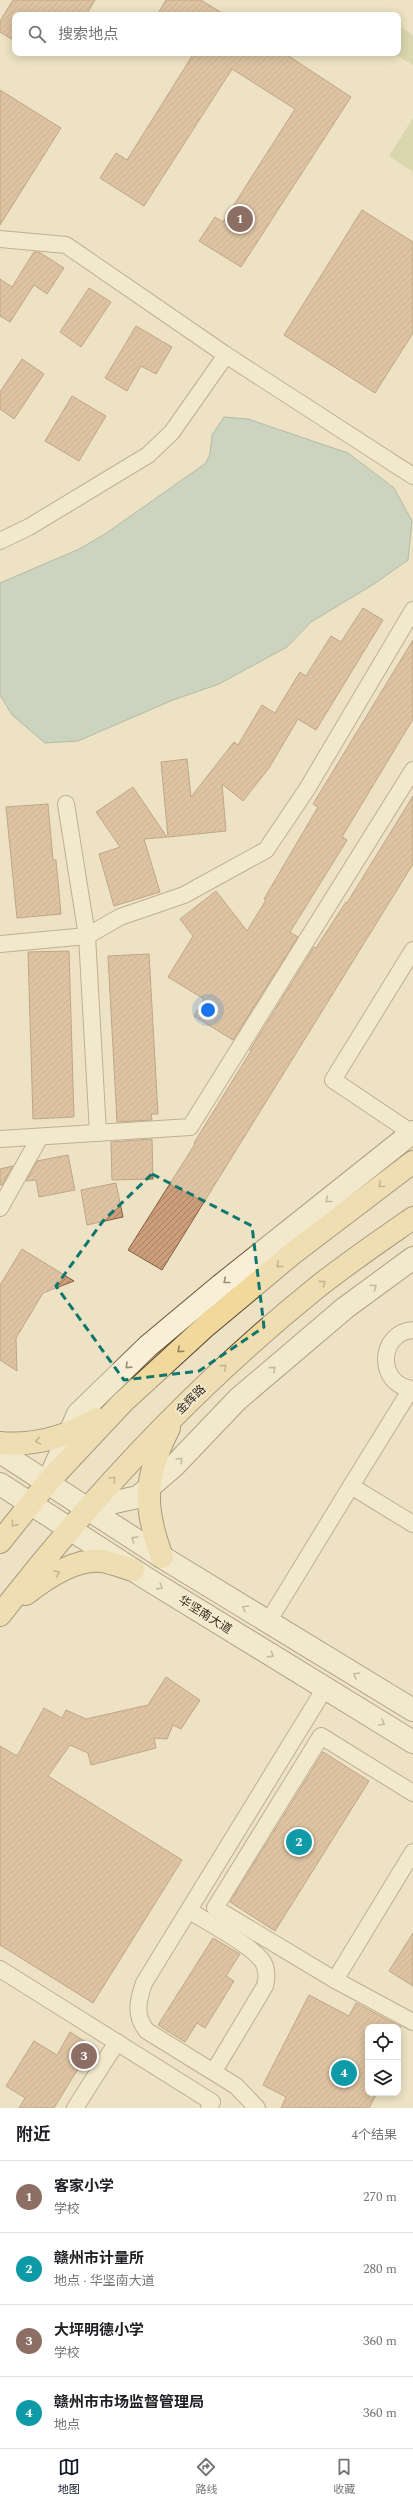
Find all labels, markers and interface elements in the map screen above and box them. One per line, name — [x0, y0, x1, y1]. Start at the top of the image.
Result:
search box — [12, 12, 401, 56]
icon: search — [26, 23, 48, 45]
text: 搜索地点 — [58, 23, 118, 46]
pin: 1 — [227, 204, 253, 234]
your location — [198, 1000, 218, 1020]
one-way arrow — [379, 1180, 386, 1187]
one-way arrow — [325, 1195, 332, 1202]
one-way arrow — [277, 1261, 284, 1268]
one-way arrow — [223, 1276, 230, 1283]
one-way arrow — [319, 1281, 326, 1288]
one-way arrow — [370, 1284, 377, 1292]
one-way arrow — [178, 1345, 185, 1352]
one-way arrow — [125, 1361, 133, 1369]
one-way arrow — [220, 1365, 227, 1372]
one-way arrow — [269, 1366, 276, 1373]
street label: 金辉路 — [171, 1381, 211, 1419]
one-way arrow — [35, 1436, 41, 1445]
one-way arrow — [176, 1457, 183, 1464]
one-way arrow — [108, 1476, 116, 1484]
one-way arrow — [11, 1520, 18, 1527]
one-way arrow — [132, 1537, 139, 1544]
one-way arrow — [53, 1570, 60, 1578]
one-way arrow — [156, 1582, 163, 1590]
street label: 华坚南大道 — [175, 1591, 235, 1639]
one-way arrow — [242, 1605, 249, 1612]
one-way arrow — [267, 1650, 274, 1658]
one-way arrow — [353, 1673, 360, 1680]
one-way arrow — [378, 1718, 385, 1725]
pin: 2 — [286, 1827, 312, 1857]
map controls — [365, 2024, 401, 2096]
button: locate — [365, 2024, 401, 2060]
pin: 3 — [71, 2041, 97, 2071]
pin: 4 — [331, 2058, 357, 2088]
button: layers — [365, 2060, 401, 2096]
text: 附近 — [16, 2122, 50, 2148]
text: 4个结果 — [351, 2125, 397, 2145]
text: 客家小学 — [54, 2175, 114, 2198]
text: 1 — [25, 2187, 33, 2207]
text: 270 m — [363, 2187, 397, 2207]
text: 学校 — [54, 2199, 80, 2219]
text: 赣州市计量所 — [54, 2247, 144, 2270]
text: 2 — [25, 2259, 33, 2279]
text: 280 m — [363, 2259, 397, 2279]
text: 地点 · 华坚南大道 — [54, 2271, 155, 2291]
text: 大坪明德小学 — [54, 2319, 144, 2342]
text: 3 — [25, 2331, 33, 2351]
text: 360 m — [363, 2331, 397, 2351]
text: 学校 — [54, 2343, 80, 2363]
text: 赣州市市场监督管理局 — [54, 2391, 204, 2414]
text: 4 — [25, 2403, 33, 2423]
text: 360 m — [363, 2403, 397, 2423]
text: 地点 — [54, 2415, 80, 2435]
tab: 地图 — [58, 2456, 80, 2498]
tab: 路线 — [195, 2456, 217, 2498]
tab: 收藏 — [333, 2456, 355, 2498]

